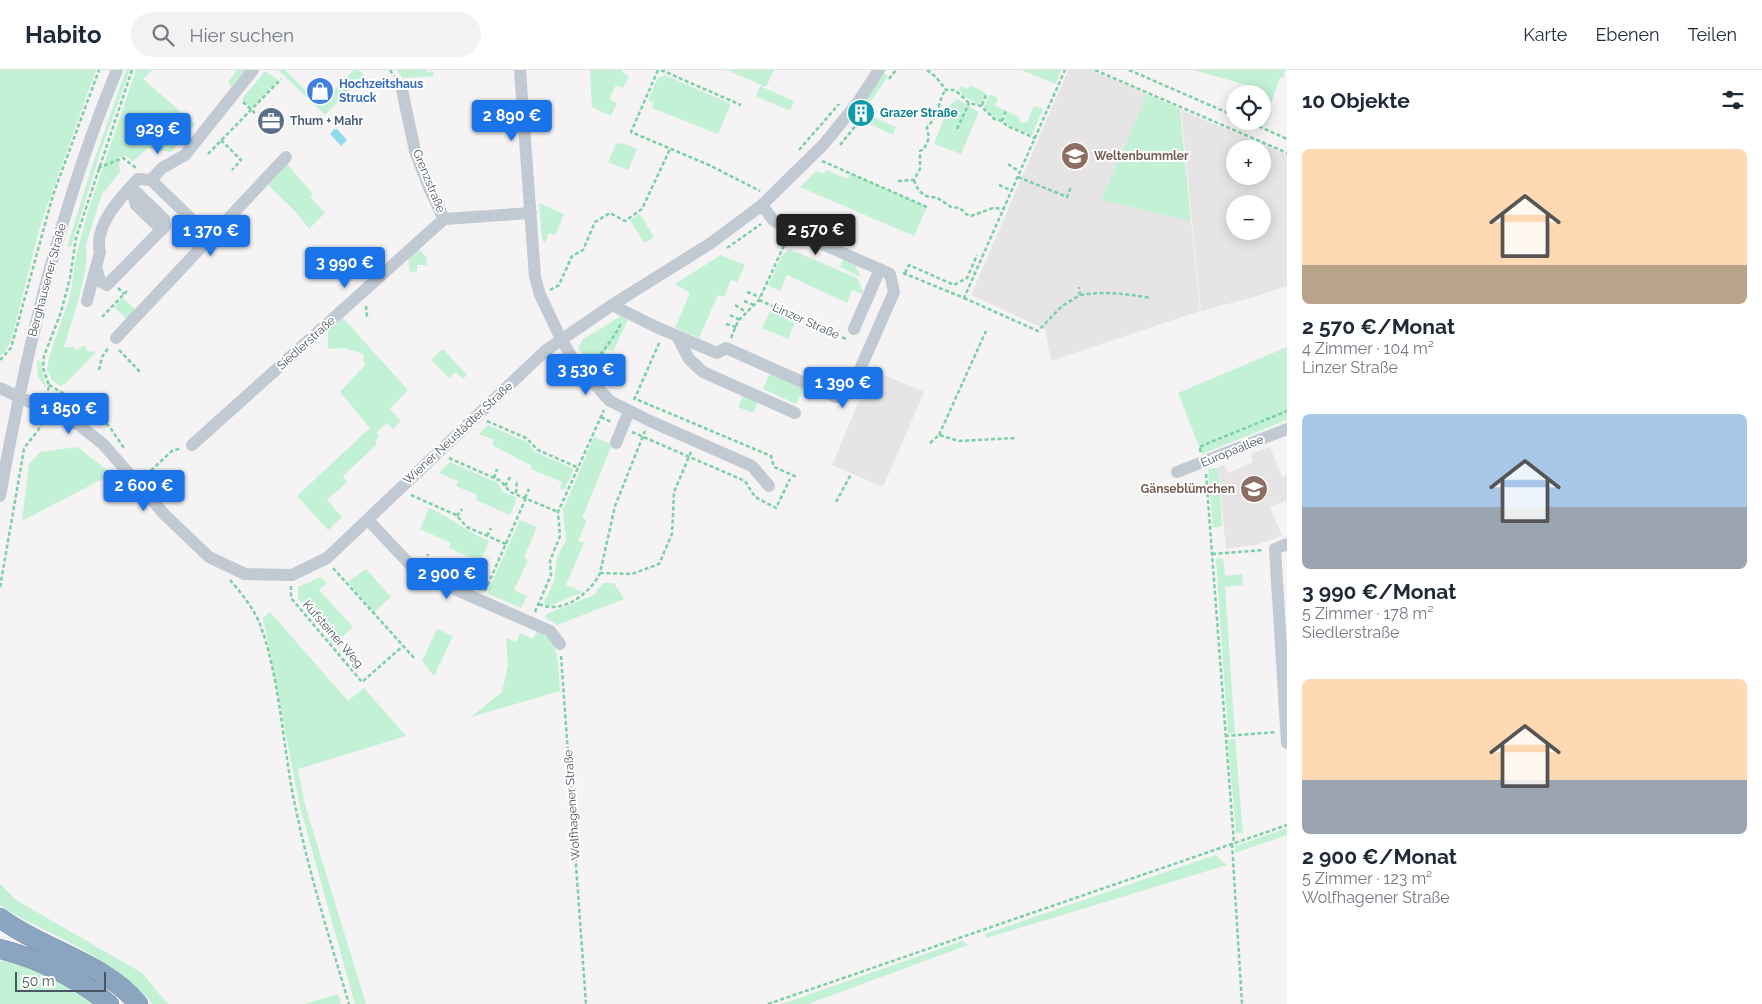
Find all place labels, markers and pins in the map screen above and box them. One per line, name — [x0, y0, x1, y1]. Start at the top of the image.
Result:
shop icon: Hochzeitshaus Struck — [305, 76, 335, 106]
place label: Hochzeitshaus Struck — [339, 77, 423, 105]
building icon: Grazer Straße — [846, 98, 876, 128]
pin: 2 890 € — [466, 100, 558, 142]
office icon: Thum + Mahr — [256, 106, 286, 136]
place label: Grazer Straße — [880, 106, 958, 120]
pin: 929 € — [123, 112, 193, 155]
place label: Thum + Mahr — [290, 114, 364, 128]
school or university icon: Weltenbummler — [1060, 141, 1090, 171]
place label: Weltenbummler — [1094, 149, 1189, 163]
pin: 1 370 € — [165, 214, 257, 257]
pin: 2 570 € — [770, 214, 862, 256]
pin: 3 990 € — [299, 246, 391, 289]
pin: 3 530 € — [540, 354, 632, 396]
pin: 1 390 € — [797, 366, 889, 409]
pin: 1 850 € — [23, 392, 115, 435]
pin: 2 600 € — [98, 470, 190, 512]
school or university icon: Gänseblümchen — [1239, 474, 1269, 504]
place label: Gänseblümchen — [1141, 482, 1235, 496]
pin: 2 900 € — [401, 558, 493, 600]

